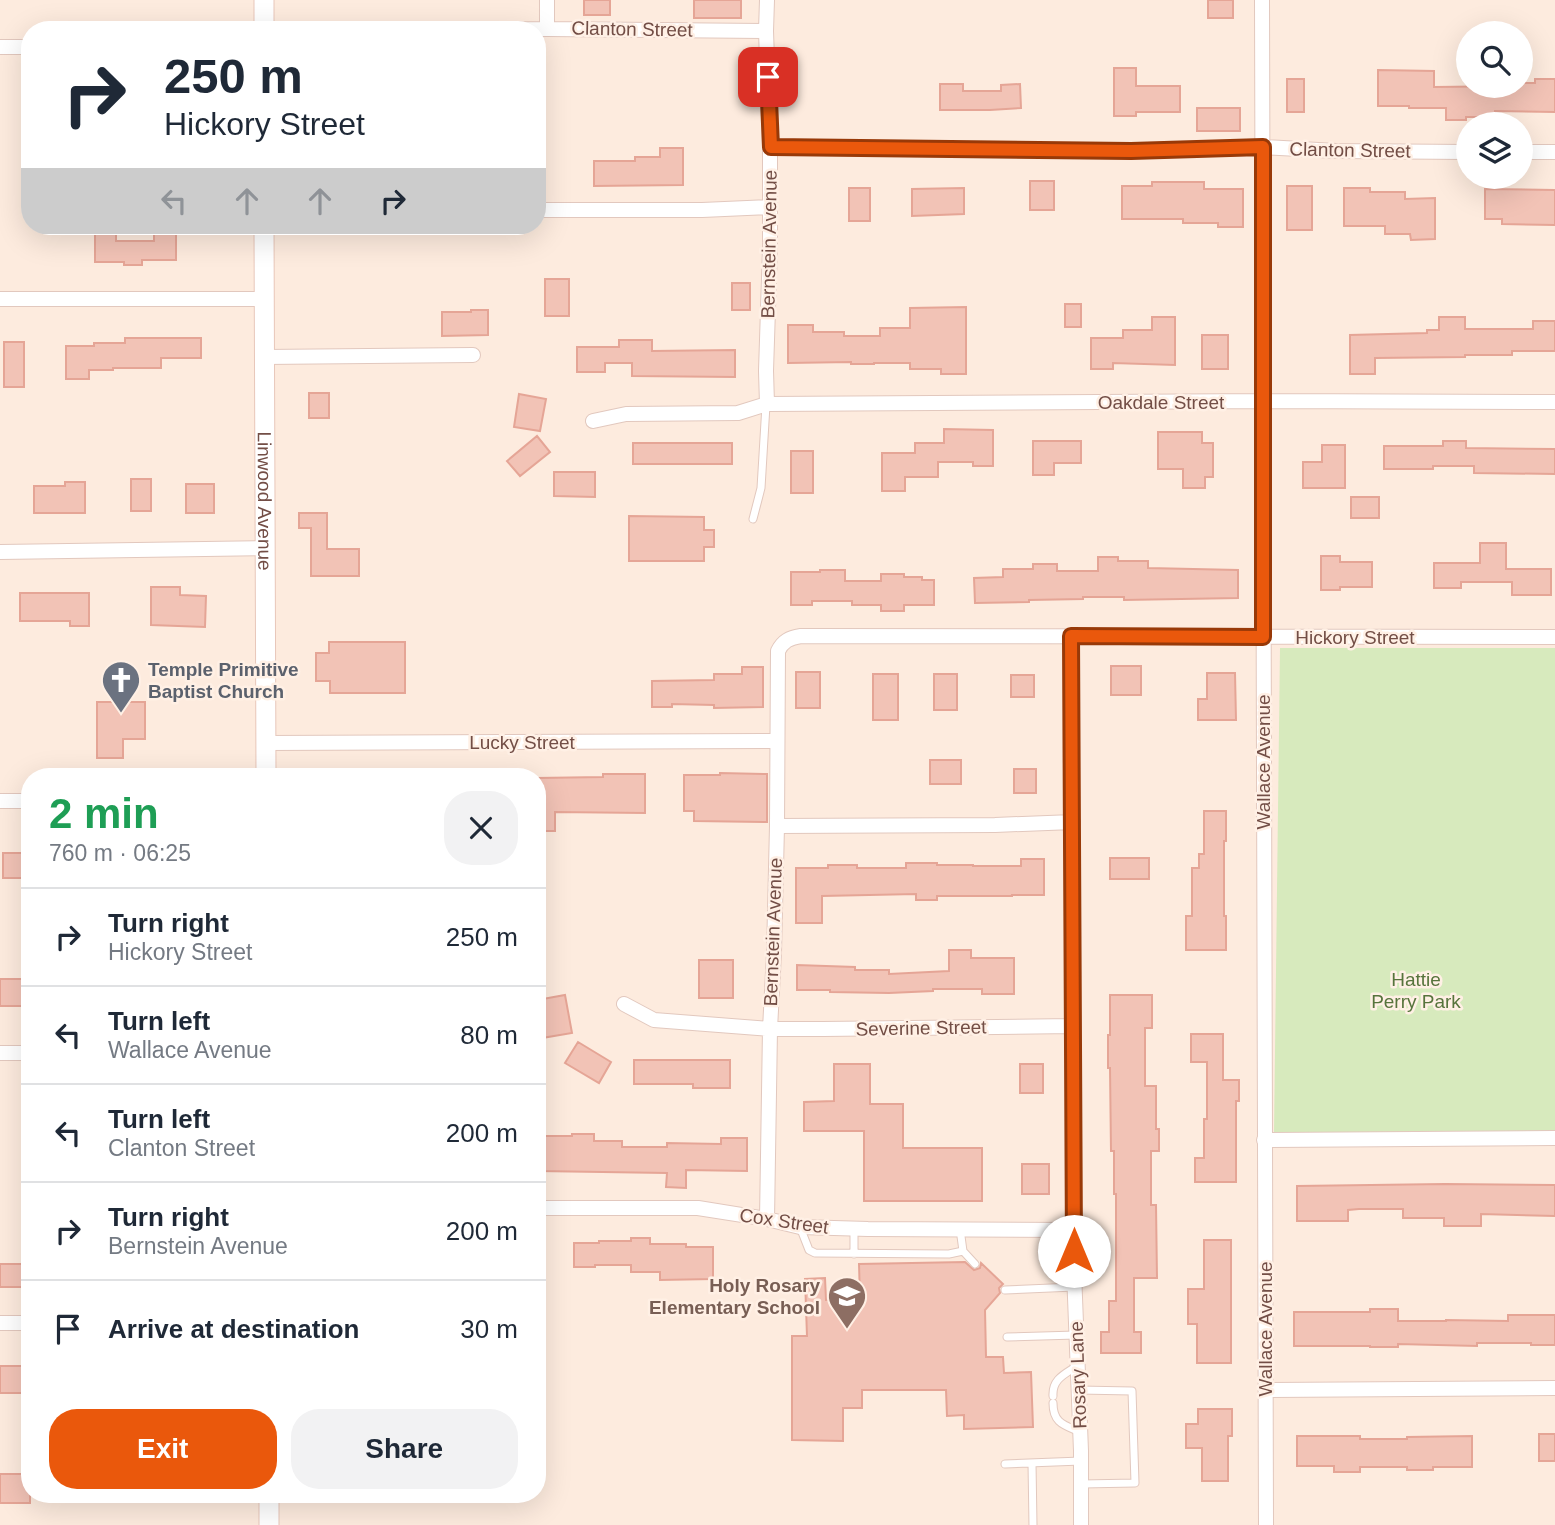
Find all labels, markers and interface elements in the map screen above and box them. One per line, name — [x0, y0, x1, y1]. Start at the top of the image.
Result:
street label: Clanton Street — [571, 17, 694, 41]
map controls — [1456, 21, 1533, 189]
button: search — [1456, 21, 1533, 98]
pin — [738, 47, 798, 107]
icon: right — [49, 49, 140, 140]
text: 250 m — [164, 49, 303, 103]
icon: arrive — [749, 58, 787, 96]
text: Hickory Street — [164, 106, 365, 142]
button: layers — [1456, 112, 1533, 189]
street label: Clanton Street — [1289, 138, 1412, 162]
street label: Bernstein Avenue — [757, 170, 781, 318]
icon: left — [155, 182, 193, 220]
icon: ahead — [228, 182, 266, 220]
icon: ahead — [301, 182, 339, 220]
icon: right — [374, 182, 412, 220]
street label: Oakdale Street — [1098, 392, 1225, 413]
street label: Linwood Avenue — [254, 431, 276, 571]
street label: Hickory Street — [1295, 627, 1415, 648]
church icon: Temple Primitive Baptist Church — [100, 659, 142, 714]
place label: Temple Primitive Baptist Church — [148, 659, 299, 702]
street label: Wallace Avenue — [1253, 694, 1274, 830]
street label: Lucky Street — [469, 732, 576, 753]
text: 2 min — [49, 790, 159, 837]
button: close — [444, 791, 518, 865]
text: 760 m · 06:25 — [49, 840, 191, 866]
street label: Bernstein Avenue — [760, 857, 786, 1007]
text: Turn right — [108, 908, 229, 938]
icon: right — [49, 918, 87, 956]
text: 250 m — [446, 922, 518, 952]
text: Hickory Street — [108, 939, 252, 965]
park label: Hattie Perry Park — [1371, 969, 1461, 1012]
text: Turn left — [108, 1006, 210, 1036]
icon: left — [49, 1016, 87, 1054]
street label: Severine Street — [855, 1016, 987, 1040]
text: 80 m — [460, 1020, 518, 1050]
text: Wallace Avenue — [108, 1037, 272, 1063]
text: Turn left — [108, 1104, 210, 1134]
icon: left — [49, 1114, 87, 1152]
text: 200 m — [446, 1118, 518, 1148]
text: Clanton Street — [108, 1135, 255, 1161]
text: Turn right — [108, 1202, 229, 1232]
street label: Cox Street — [738, 1204, 831, 1238]
icon: right — [49, 1212, 87, 1250]
position arrow — [1037, 1214, 1111, 1288]
text: 200 m — [446, 1216, 518, 1246]
text: Bernstein Avenue — [108, 1233, 288, 1259]
street label: Wallace Avenue — [1255, 1261, 1276, 1397]
place label: Holy Rosary Elementary School — [649, 1275, 820, 1318]
school or university icon: Holy Rosary Elementary School — [826, 1275, 868, 1330]
icon: arrive — [49, 1310, 87, 1348]
text: Arrive at destination — [108, 1314, 359, 1344]
text: 30 m — [460, 1314, 518, 1344]
street label: Rosary Lane — [1066, 1321, 1090, 1429]
button: Exit — [49, 1409, 277, 1489]
button: Share — [291, 1409, 518, 1489]

